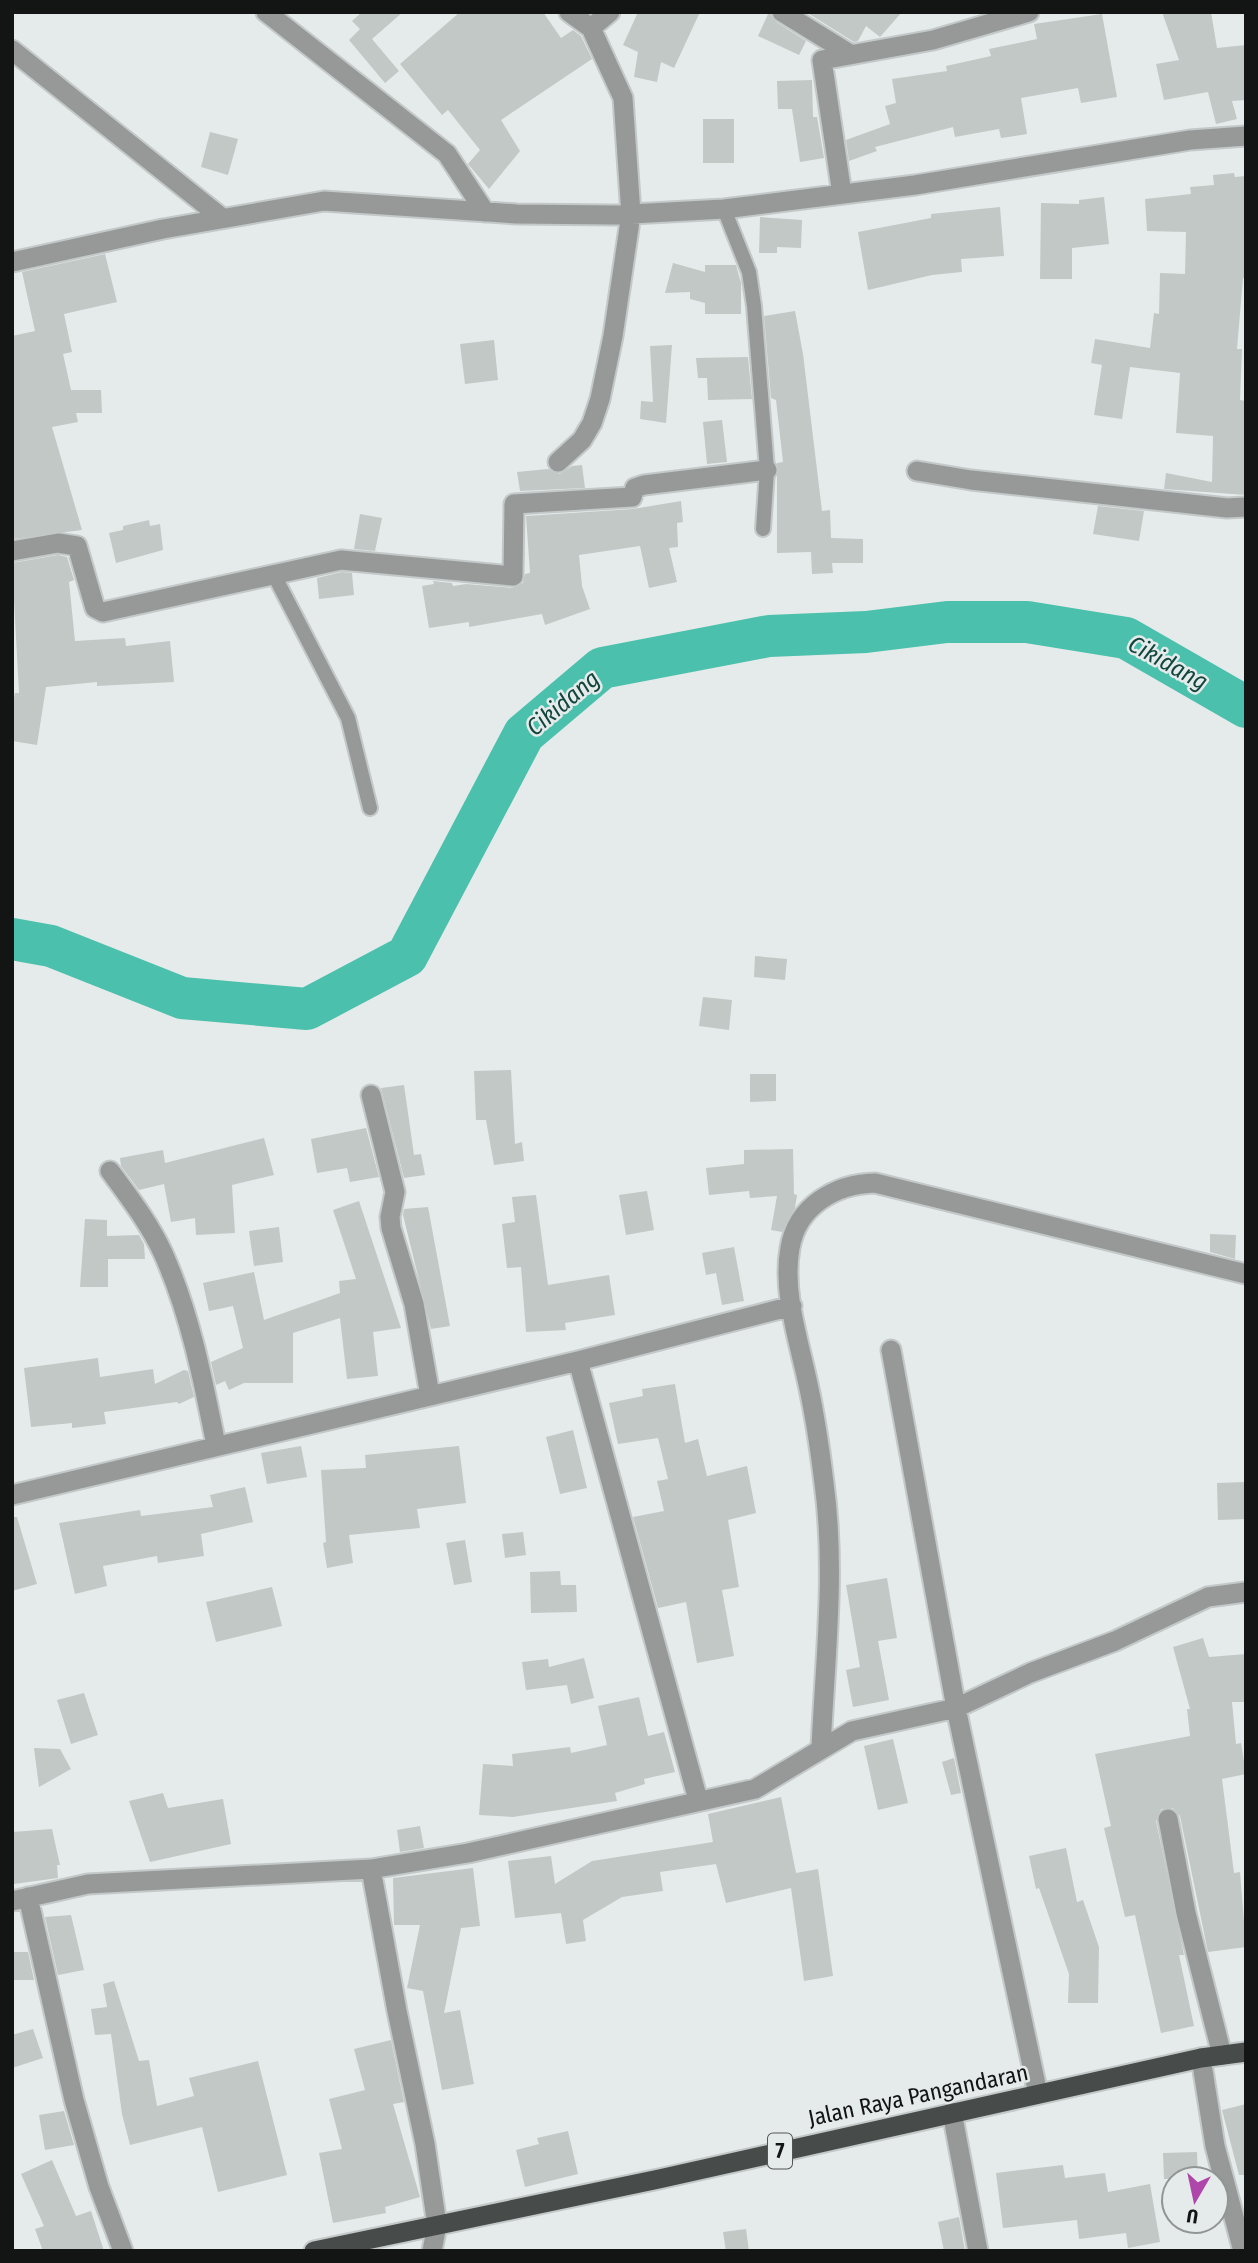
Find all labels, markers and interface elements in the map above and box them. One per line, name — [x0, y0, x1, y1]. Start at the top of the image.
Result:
water label: Cikidang — [1123, 630, 1213, 696]
water label: Cikidang — [521, 664, 605, 742]
street label: Jalan Raya Pangandaran — [805, 2058, 1031, 2132]
road number: 7 — [768, 2134, 792, 2168]
north arrow — [1160, 2165, 1230, 2235]
text: U — [1185, 2204, 1200, 2229]

